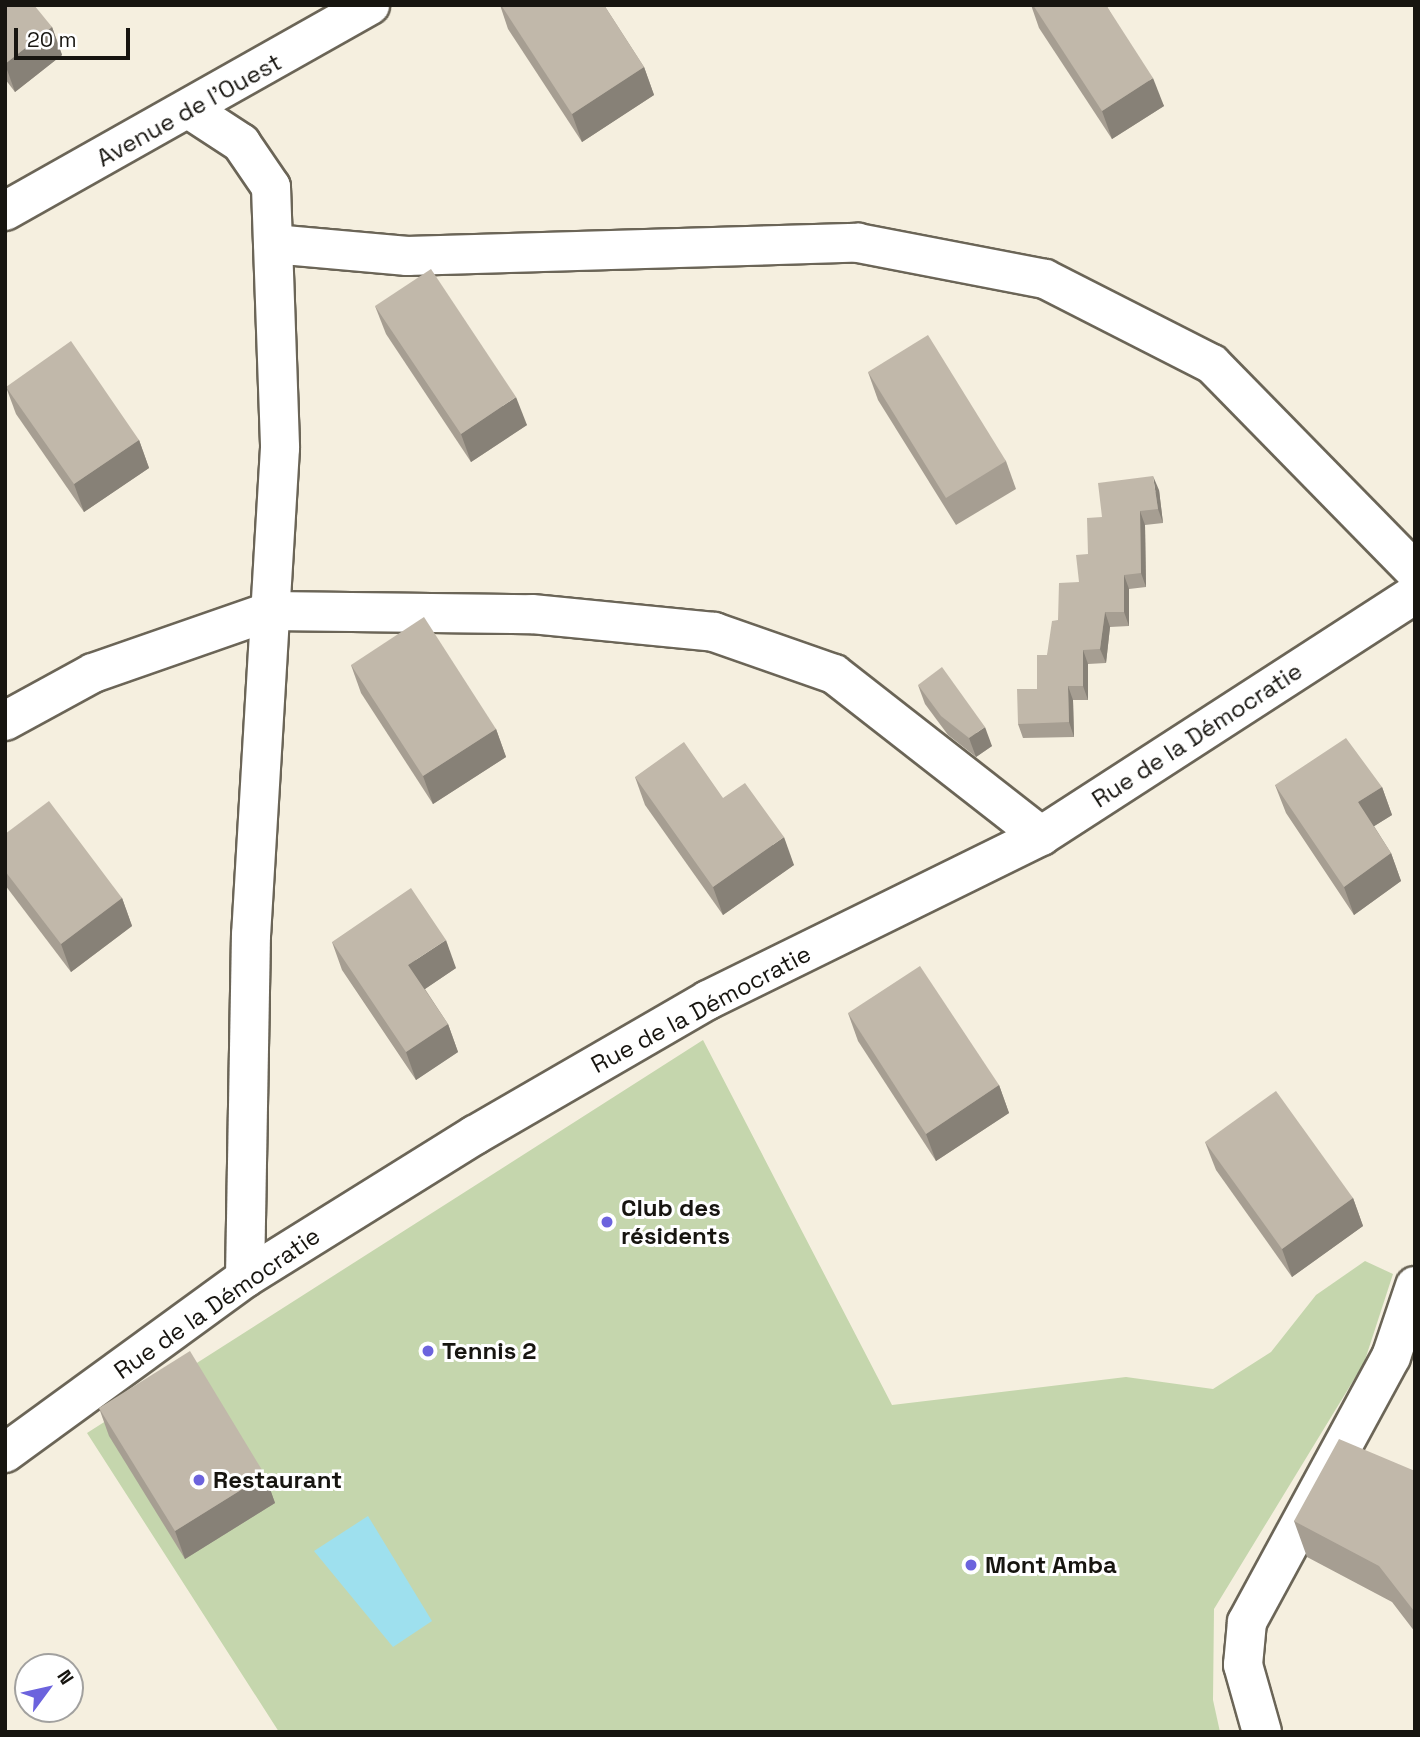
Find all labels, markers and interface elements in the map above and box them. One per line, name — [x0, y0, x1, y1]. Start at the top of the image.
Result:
scale bar — [18, 14, 133, 58]
text: 20 m — [27, 26, 77, 53]
street label: Avenue de l'Ouest — [92, 47, 286, 173]
street label: Rue de la Démocratie — [1087, 656, 1307, 814]
street label: Rue de la Démocratie — [586, 939, 816, 1079]
place label: Club des résidents — [621, 1194, 730, 1250]
marker: Club des résidents — [599, 1214, 615, 1230]
street label: Rue de la Démocratie — [109, 1221, 325, 1385]
place label: Tennis 2 — [442, 1337, 537, 1365]
marker: Tennis 2 — [420, 1343, 436, 1359]
place label: Restaurant — [213, 1466, 342, 1494]
marker: Restaurant — [191, 1472, 207, 1488]
place label: Mont Amba — [985, 1551, 1117, 1579]
marker: Mont Amba — [963, 1557, 979, 1573]
north arrow — [14, 1653, 84, 1723]
text: N — [51, 1665, 79, 1690]

